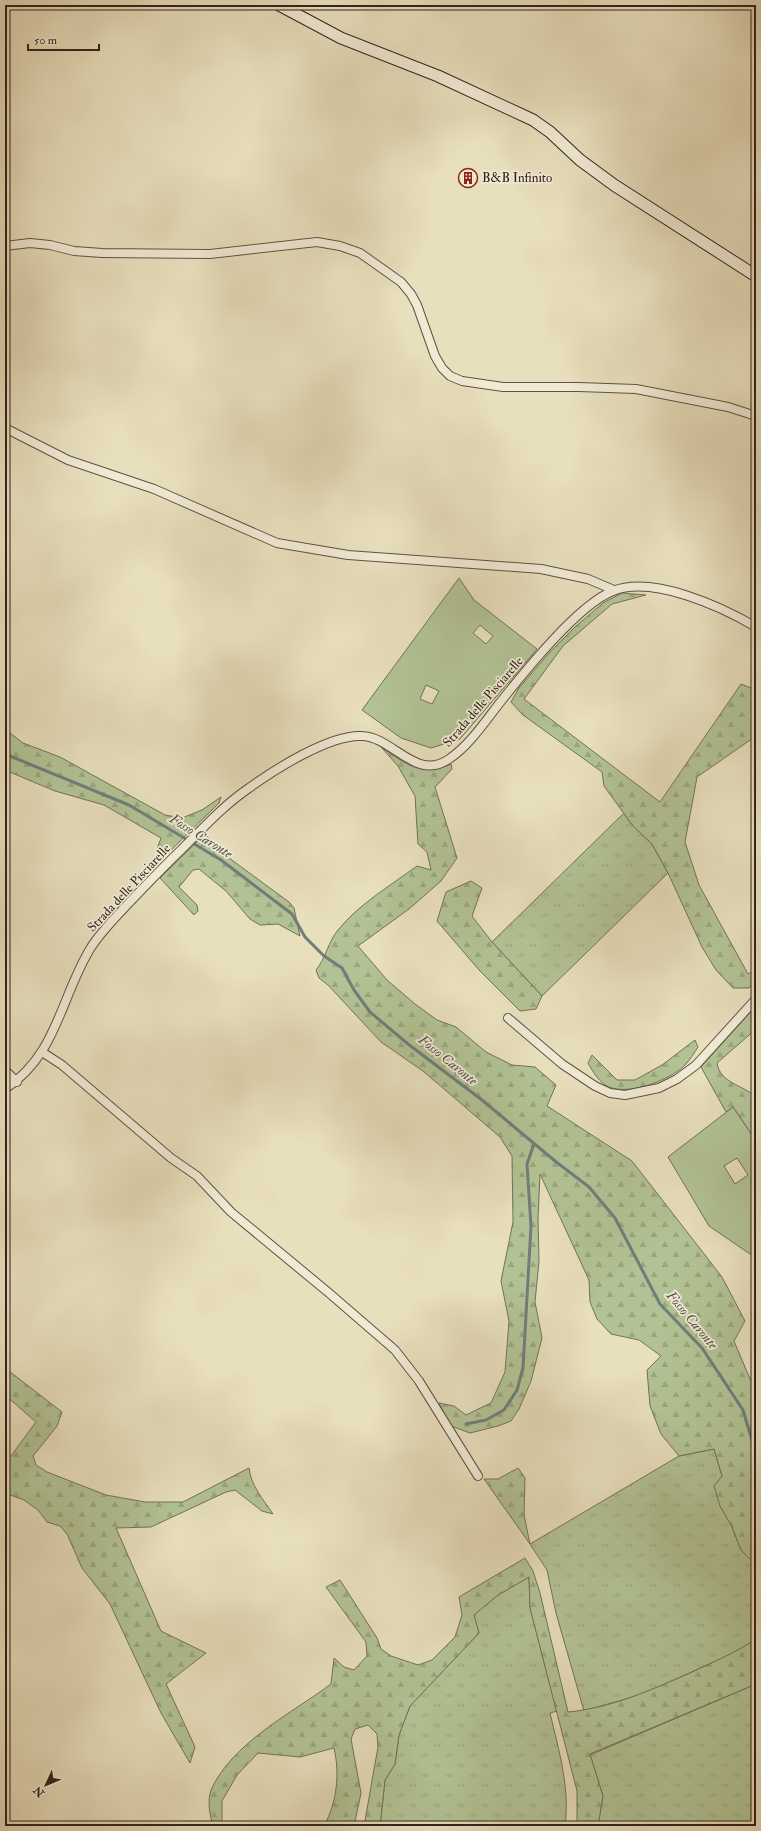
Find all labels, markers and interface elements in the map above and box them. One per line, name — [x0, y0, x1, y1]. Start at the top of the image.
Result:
scale bar — [28, 26, 99, 52]
text: 50 m — [34, 33, 58, 48]
building icon: B&B Infinito — [457, 167, 479, 189]
place label: B&B Infinito — [482, 170, 552, 186]
street label: Strada delle Pisciarelle — [439, 653, 527, 750]
water label: Fosso Caronte — [166, 809, 236, 862]
street label: Strada delle Pisciarelle — [84, 840, 174, 935]
water label: Fosso Caronte — [414, 1030, 481, 1089]
water label: Fosso Caronte — [662, 1287, 722, 1353]
north arrow — [26, 1765, 66, 1805]
text: N — [30, 1783, 48, 1800]

